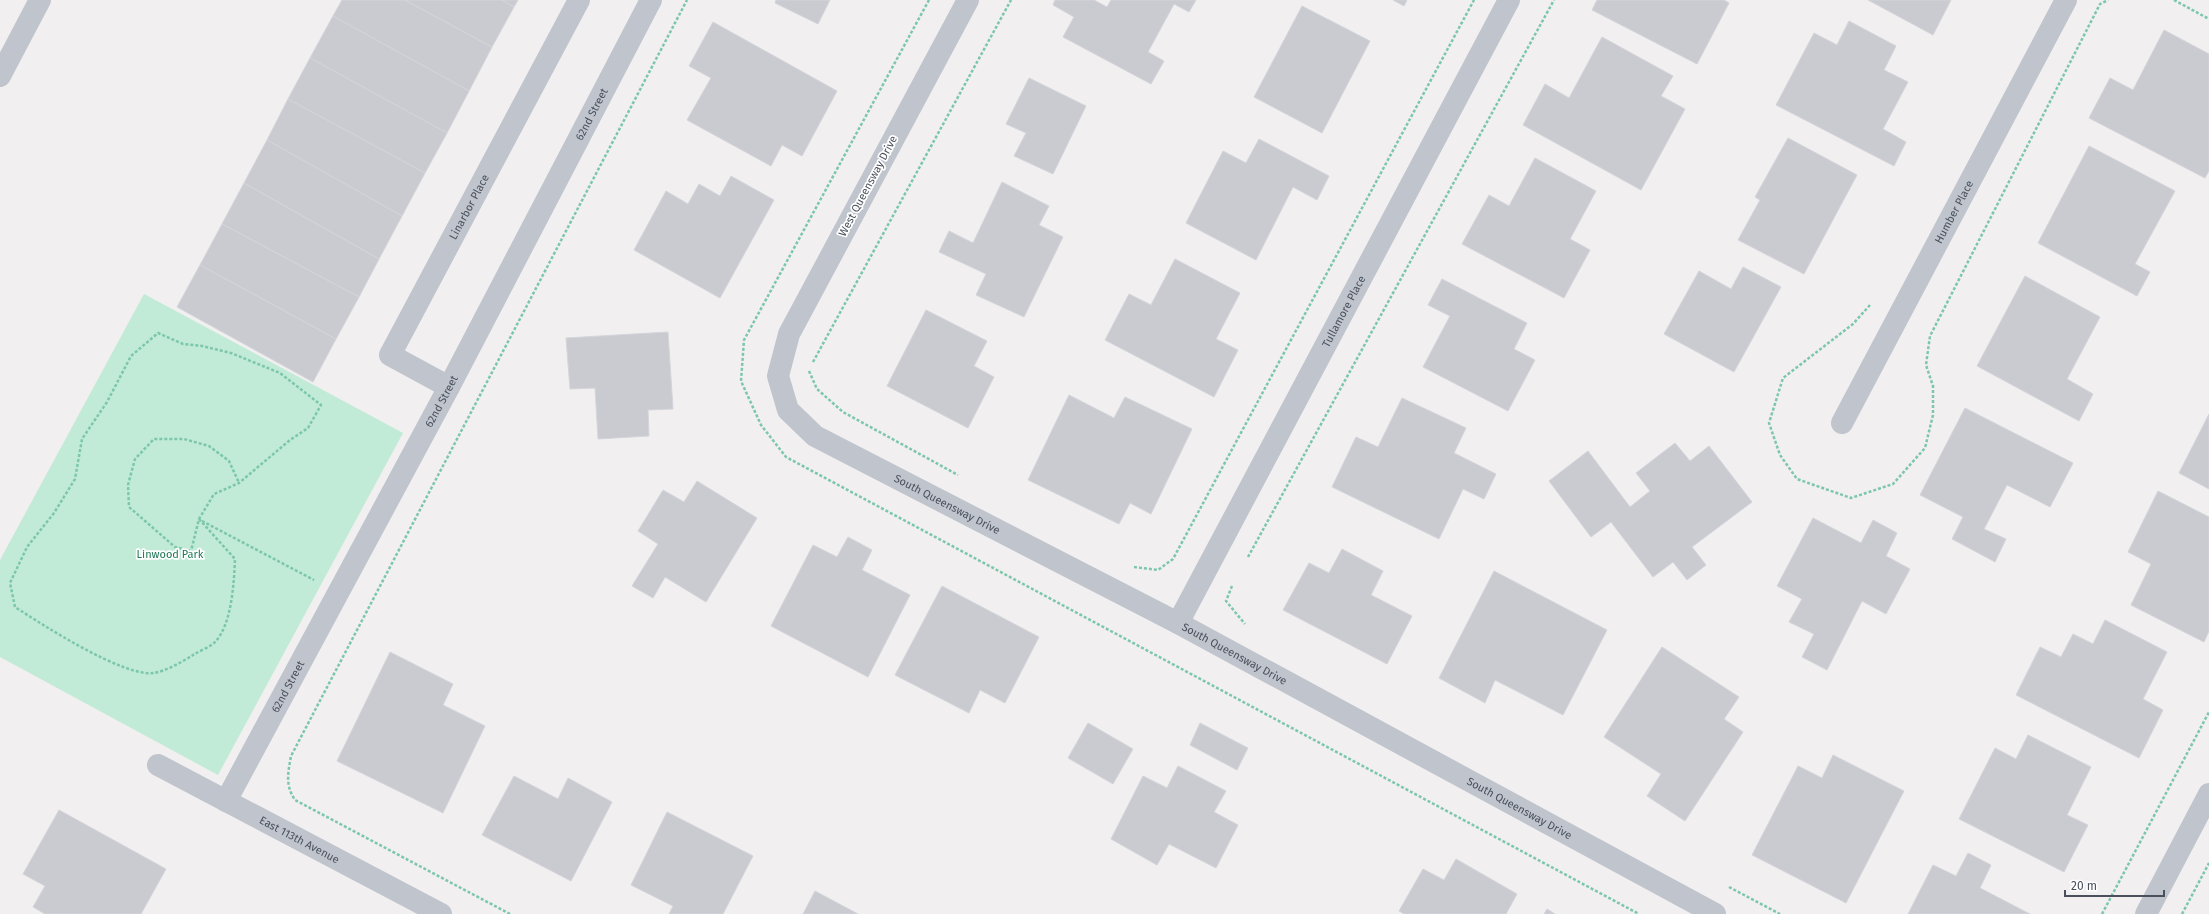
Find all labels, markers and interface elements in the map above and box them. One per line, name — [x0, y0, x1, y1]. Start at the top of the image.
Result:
street label: 62nd Street — [572, 86, 610, 142]
street label: West Queensway Drive — [836, 133, 900, 239]
street label: Linarbor Place — [446, 172, 492, 242]
street label: Humber Place — [1932, 178, 1976, 246]
street label: Tullamore Place — [1319, 273, 1368, 349]
street label: 62nd Street — [422, 373, 460, 429]
street label: South Queensway Drive — [892, 471, 1002, 537]
park label: Linwood Park — [137, 548, 204, 561]
street label: South Queensway Drive — [1180, 620, 1289, 687]
street label: 62nd Street — [268, 658, 307, 715]
street label: South Queensway Drive — [1465, 774, 1574, 842]
street label: East 113th Avenue — [257, 813, 342, 866]
scale bar — [2065, 872, 2164, 898]
text: 20 m — [2071, 879, 2097, 893]

